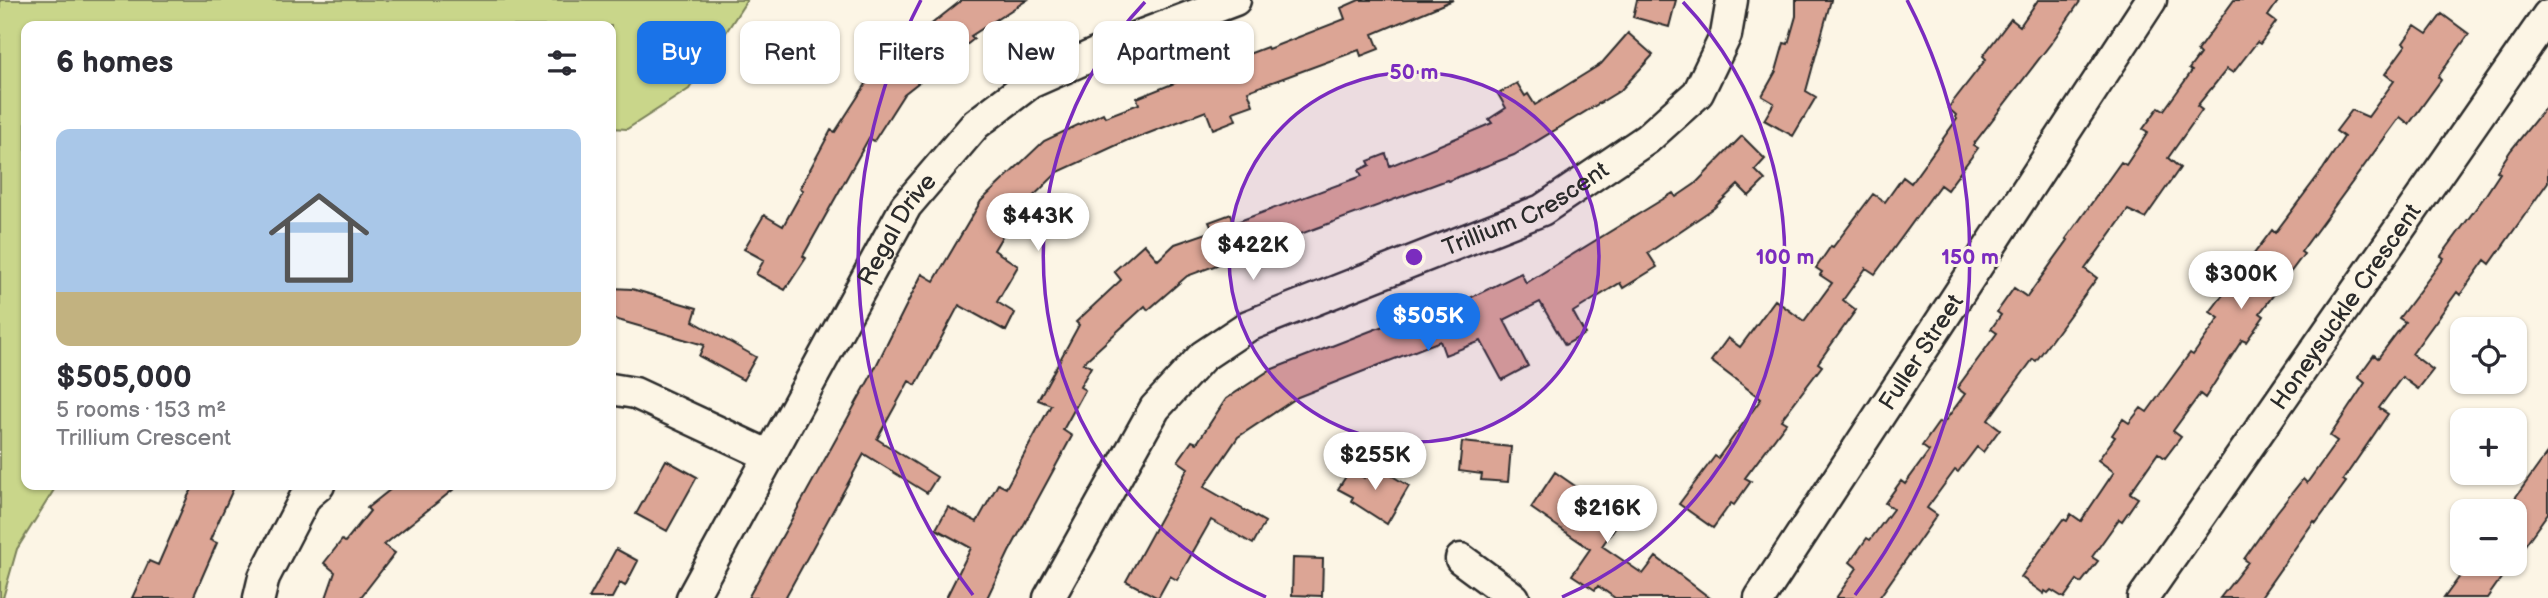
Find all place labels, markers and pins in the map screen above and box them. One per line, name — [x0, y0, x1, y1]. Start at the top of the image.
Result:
pin: $443K — [989, 194, 1087, 253]
pin: $422K — [1204, 222, 1302, 282]
centre of rings — [1402, 245, 1426, 269]
pin: $300K — [2192, 252, 2290, 311]
pin: $505K — [1379, 294, 1477, 353]
pin: $255K — [1326, 433, 1424, 492]
pin: $216K — [1558, 486, 1656, 545]

